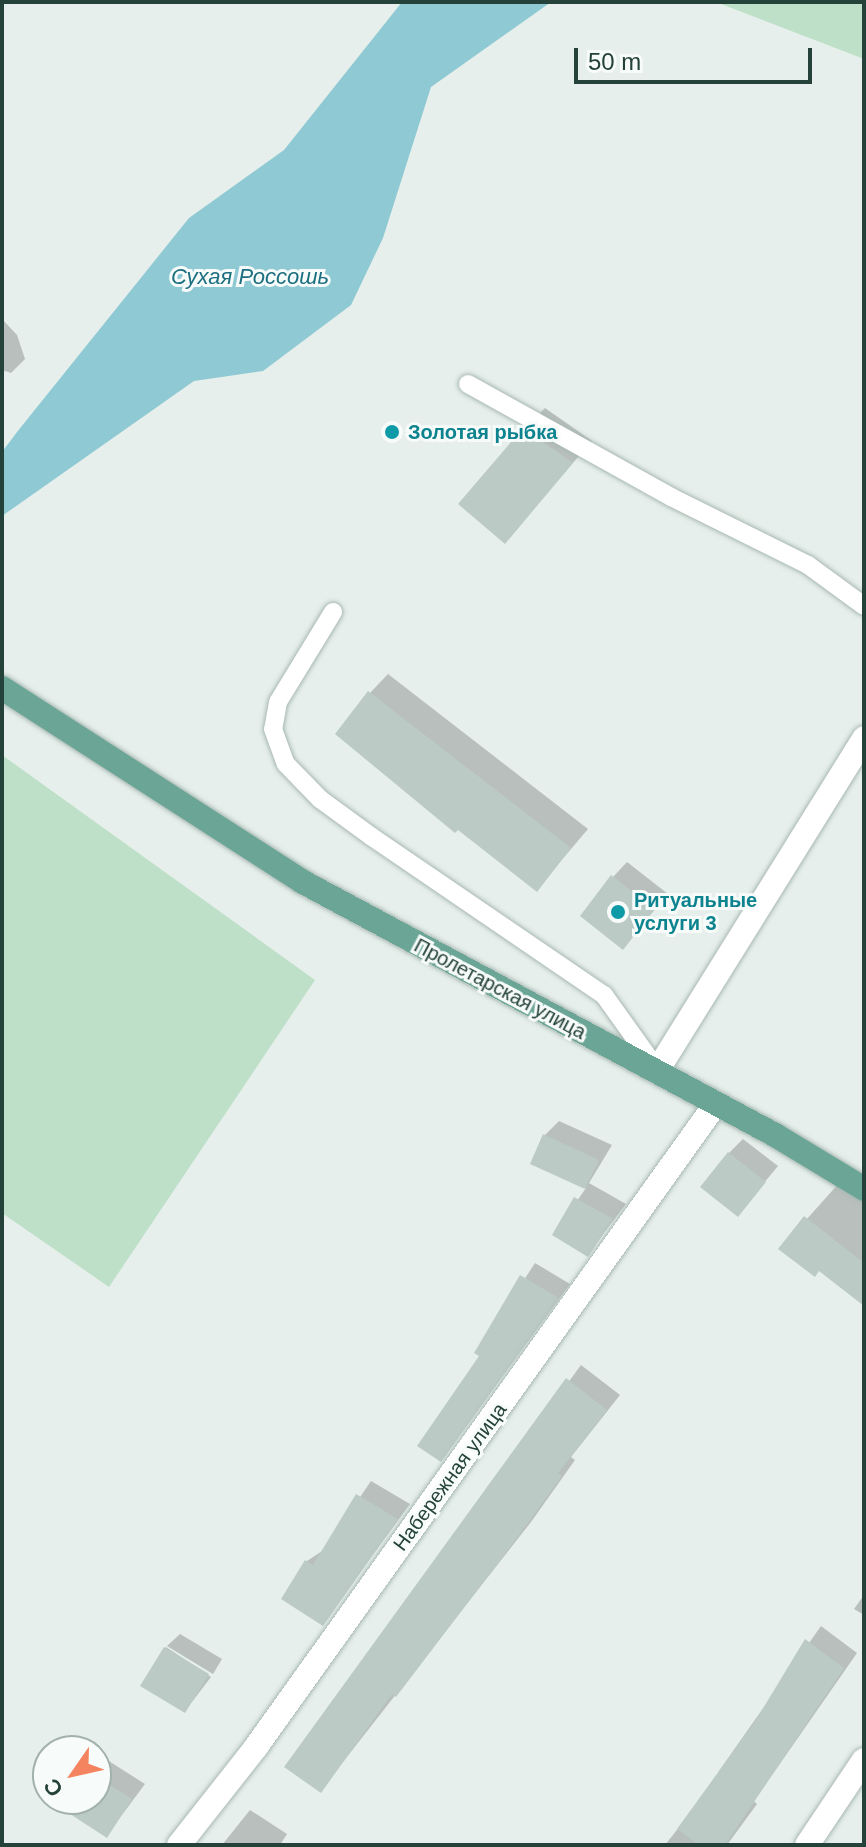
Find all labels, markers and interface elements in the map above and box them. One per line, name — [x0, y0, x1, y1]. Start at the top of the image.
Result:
scale bar — [578, 32, 816, 82]
text: 50 m — [588, 48, 641, 75]
water label: Сухая Россошь — [171, 264, 329, 290]
place label: Золотая рыбка — [408, 420, 557, 444]
marker: Золотая рыбка — [383, 423, 401, 441]
place label: Ритуальные услуги 3 — [634, 888, 757, 935]
marker: Ритуальные услуги 3 — [609, 903, 627, 921]
street label: Пролетарская улица — [410, 934, 590, 1044]
street label: Набережная улица — [388, 1398, 512, 1556]
north arrow — [32, 1735, 112, 1815]
text: С — [39, 1774, 68, 1801]

